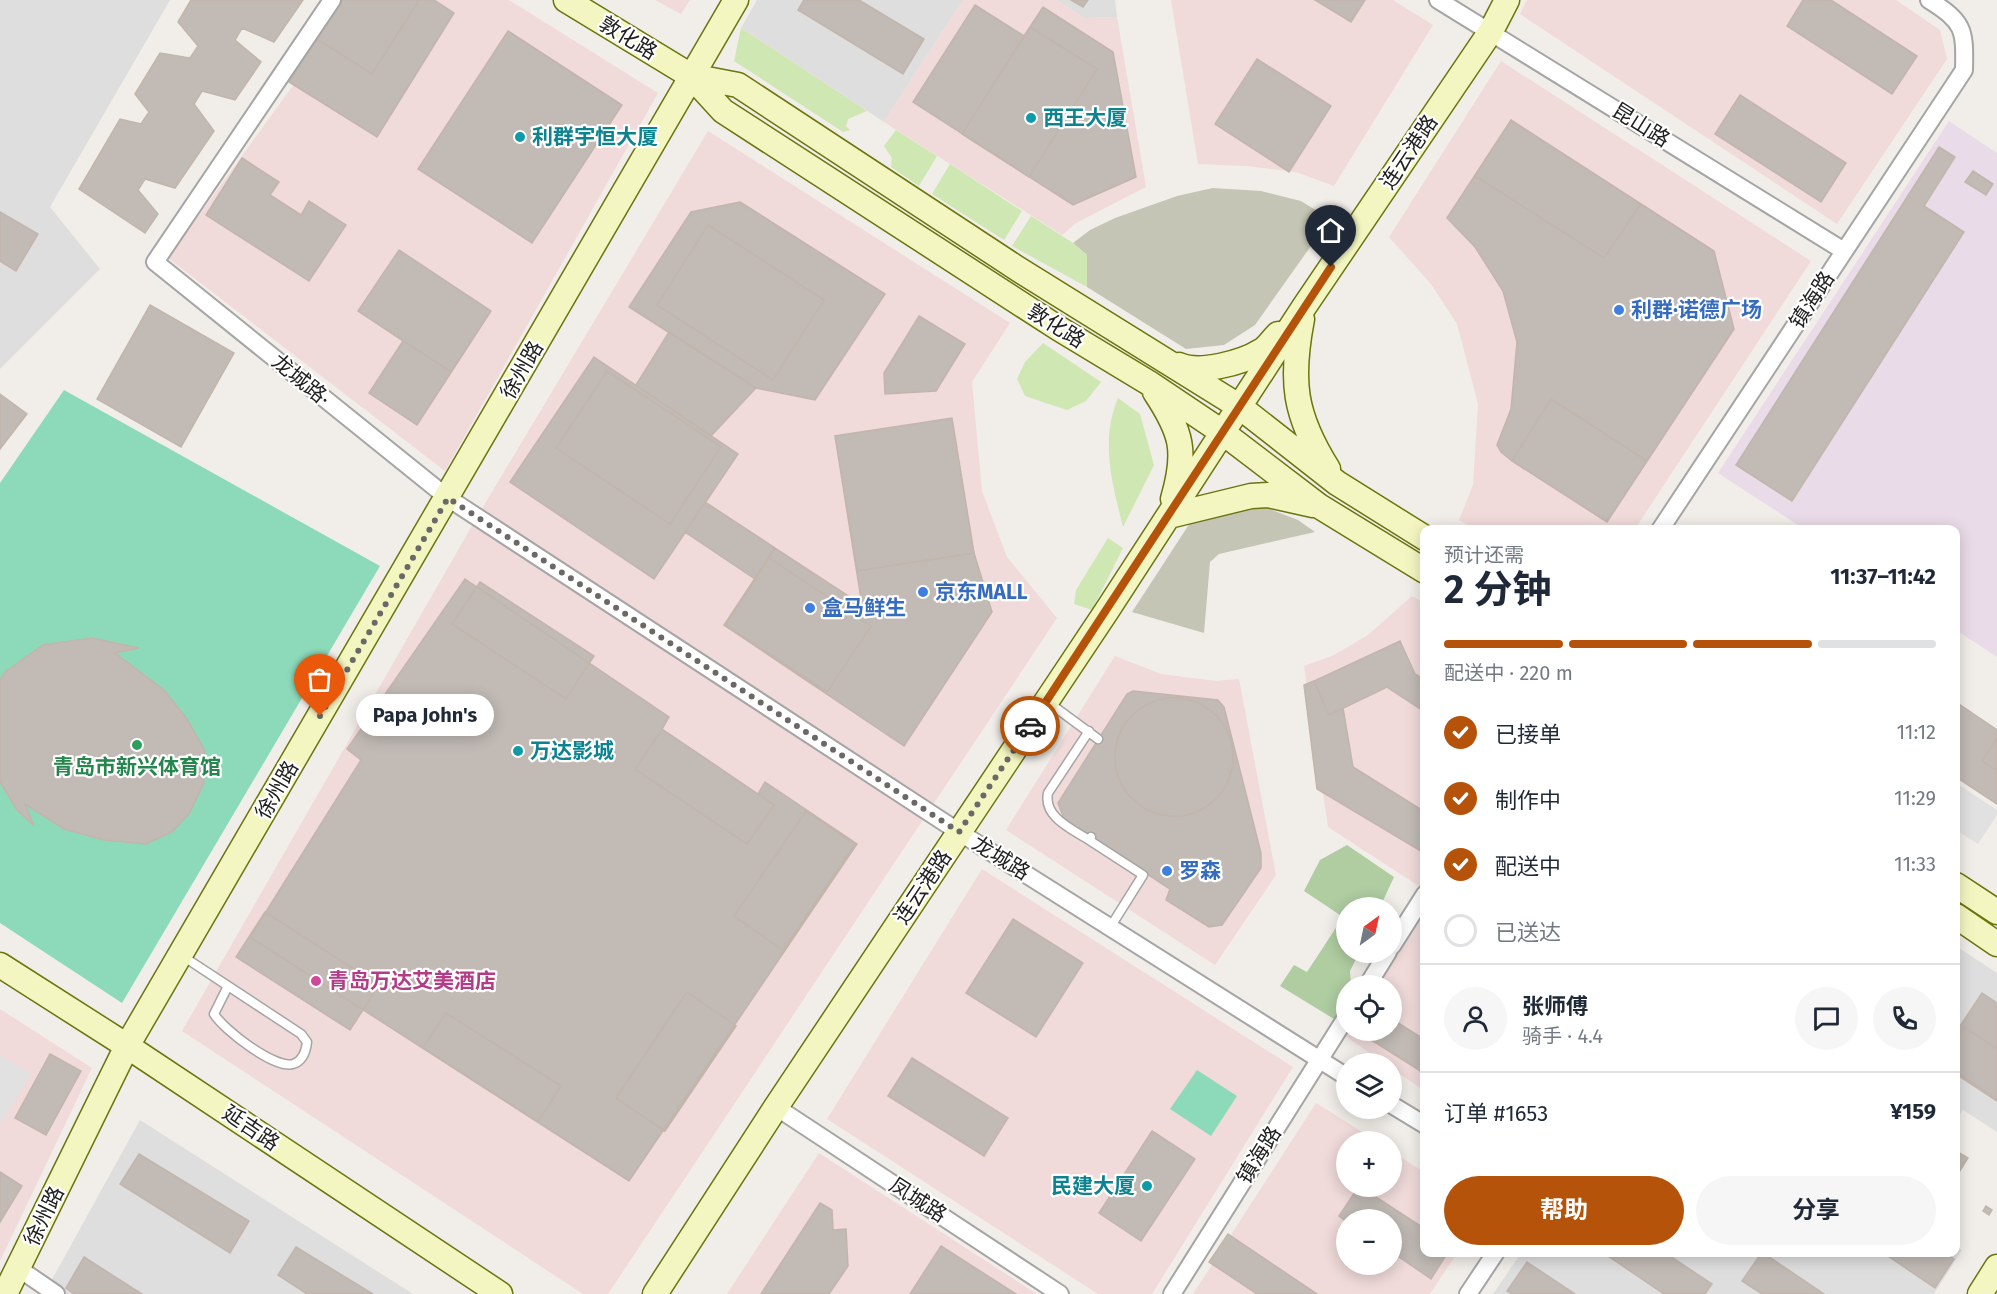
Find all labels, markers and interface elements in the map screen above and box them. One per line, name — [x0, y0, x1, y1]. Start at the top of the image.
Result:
street label: 敦化路 — [594, 11, 662, 65]
street label: 昆山路 — [1607, 97, 1675, 153]
place label: 西王大厦 — [1043, 105, 1127, 131]
street label: 连云港路 — [1375, 110, 1443, 194]
marker: 西王大厦 — [1024, 111, 1038, 125]
place label: 利群宇恒大厦 — [532, 124, 658, 150]
marker: 利群宇恒大厦 — [513, 130, 527, 144]
pin — [1305, 205, 1356, 267]
icon: home — [1314, 214, 1347, 247]
street label: 镇海路 — [1784, 267, 1840, 333]
place label: 利群·诺德广场 — [1631, 297, 1762, 323]
street label: 敦化路 — [1022, 298, 1090, 354]
marker: 利群·诺德广场 — [1612, 303, 1626, 317]
street label: 徐州路 — [495, 336, 549, 404]
street label: 龙城路· — [266, 348, 336, 412]
text: 预计还需 — [1444, 543, 1524, 567]
text: 11:37–11:42 — [1830, 563, 1936, 590]
text: 2 分钟 — [1444, 567, 1551, 613]
place label: 京东MALL — [935, 579, 1028, 605]
marker: 京东MALL — [916, 585, 930, 599]
place label: 盒马鲜生 — [822, 595, 906, 621]
marker: 盒马鲜生 — [803, 601, 817, 615]
pin — [294, 654, 345, 716]
text: 配送中 · 220 m — [1444, 661, 1573, 685]
icon: bag — [303, 663, 336, 696]
callout: Papa John's — [356, 695, 494, 737]
courier — [1000, 696, 1060, 756]
text: Papa John's — [373, 703, 477, 727]
icon: car — [1014, 710, 1047, 743]
icon: check — [1444, 716, 1477, 749]
text: 11:12 — [1896, 720, 1936, 744]
text: 已接单 — [1495, 721, 1561, 748]
marker: 青岛市新兴体育馆 — [130, 738, 144, 752]
place label: 万达影城 — [530, 738, 614, 764]
marker: 万达影城 — [511, 744, 525, 758]
place label: 青岛市新兴体育馆 — [53, 754, 221, 780]
street label: 徐州路 — [250, 756, 304, 824]
icon: check — [1444, 782, 1477, 815]
text: 11:29 — [1894, 786, 1936, 810]
text: 制作中 — [1495, 787, 1561, 814]
street label: 龙城路 — [967, 830, 1035, 886]
street label: 连云港路 — [889, 845, 957, 929]
icon: check — [1444, 848, 1477, 881]
text: 11:33 — [1894, 852, 1936, 876]
text: 配送中 — [1495, 853, 1561, 880]
place label: 罗森 — [1179, 858, 1221, 884]
marker: 罗森 — [1160, 864, 1174, 878]
north arrow — [1336, 897, 1402, 963]
map controls — [1336, 897, 1402, 1275]
text: 已送达 — [1495, 919, 1561, 946]
place label: 青岛万达艾美酒店 — [328, 968, 496, 994]
marker: 青岛万达艾美酒店 — [309, 974, 323, 988]
button: locate — [1336, 975, 1402, 1041]
button: person — [1444, 987, 1507, 1050]
button: chat — [1795, 987, 1858, 1050]
button: phone — [1873, 987, 1936, 1050]
text: 张师傅 — [1522, 993, 1588, 1020]
text: 骑手 · 4.4 — [1522, 1024, 1603, 1048]
button: layers — [1336, 1053, 1402, 1119]
text: ¥159 — [1890, 1098, 1936, 1125]
street label: 延吉路 — [218, 1100, 284, 1156]
text: 订单 #1653 — [1444, 1100, 1548, 1127]
street label: 镇海路 — [1231, 1121, 1287, 1189]
button: + — [1336, 1131, 1402, 1197]
street label: 凤城路 — [885, 1172, 951, 1228]
place label: 民建大厦 — [1051, 1173, 1135, 1199]
button: 帮助 — [1444, 1176, 1684, 1245]
button: 分享 — [1696, 1176, 1936, 1245]
marker: 民建大厦 — [1140, 1179, 1154, 1193]
street label: 徐州路 — [19, 1182, 69, 1250]
button: − — [1336, 1209, 1402, 1275]

